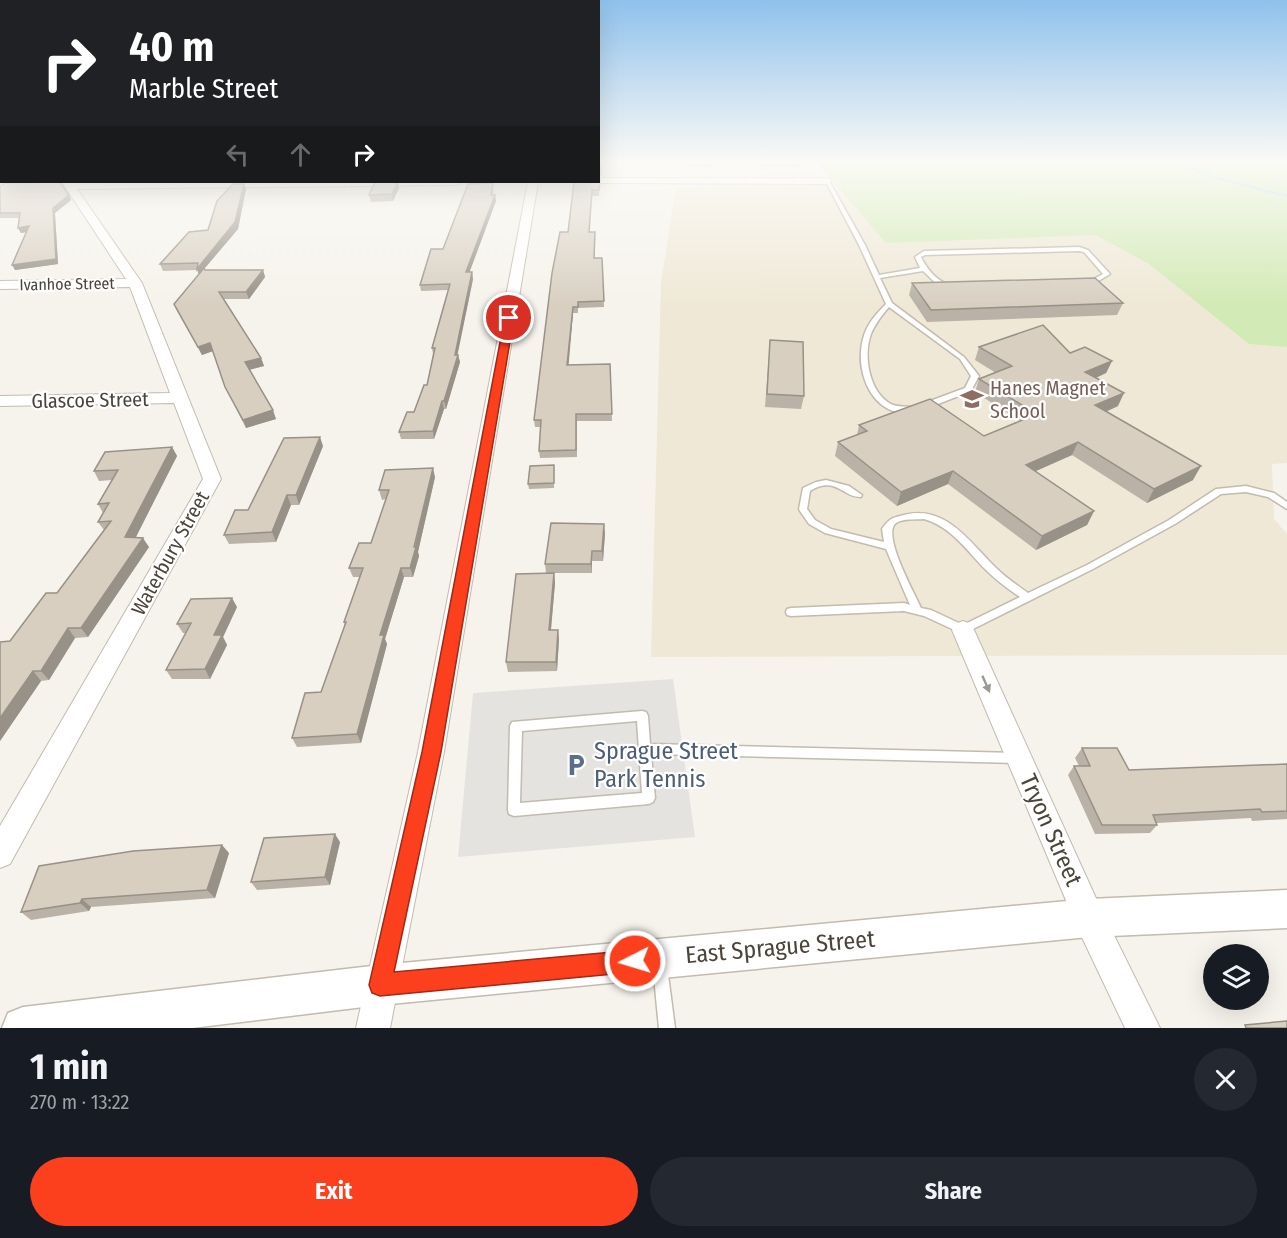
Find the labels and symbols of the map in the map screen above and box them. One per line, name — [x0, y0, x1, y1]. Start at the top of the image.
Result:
street label: Ivanhoe Street — [19, 274, 116, 294]
pin — [483, 292, 534, 343]
place label: Hanes Magnet School — [990, 376, 1106, 423]
school or university icon: Hanes Magnet School — [959, 386, 985, 412]
street label: Glascoe Street — [31, 387, 149, 413]
street label: Waterbury Street — [126, 486, 214, 619]
one-way arrow — [982, 675, 992, 693]
place label: Sprague Street Park Tennis — [594, 737, 738, 793]
parking icon: Sprague Street Park Tennis — [563, 752, 589, 778]
street label: Tryon Street — [1014, 770, 1088, 890]
street label: East Sprague Street — [684, 925, 876, 969]
position arrow — [603, 929, 667, 993]

